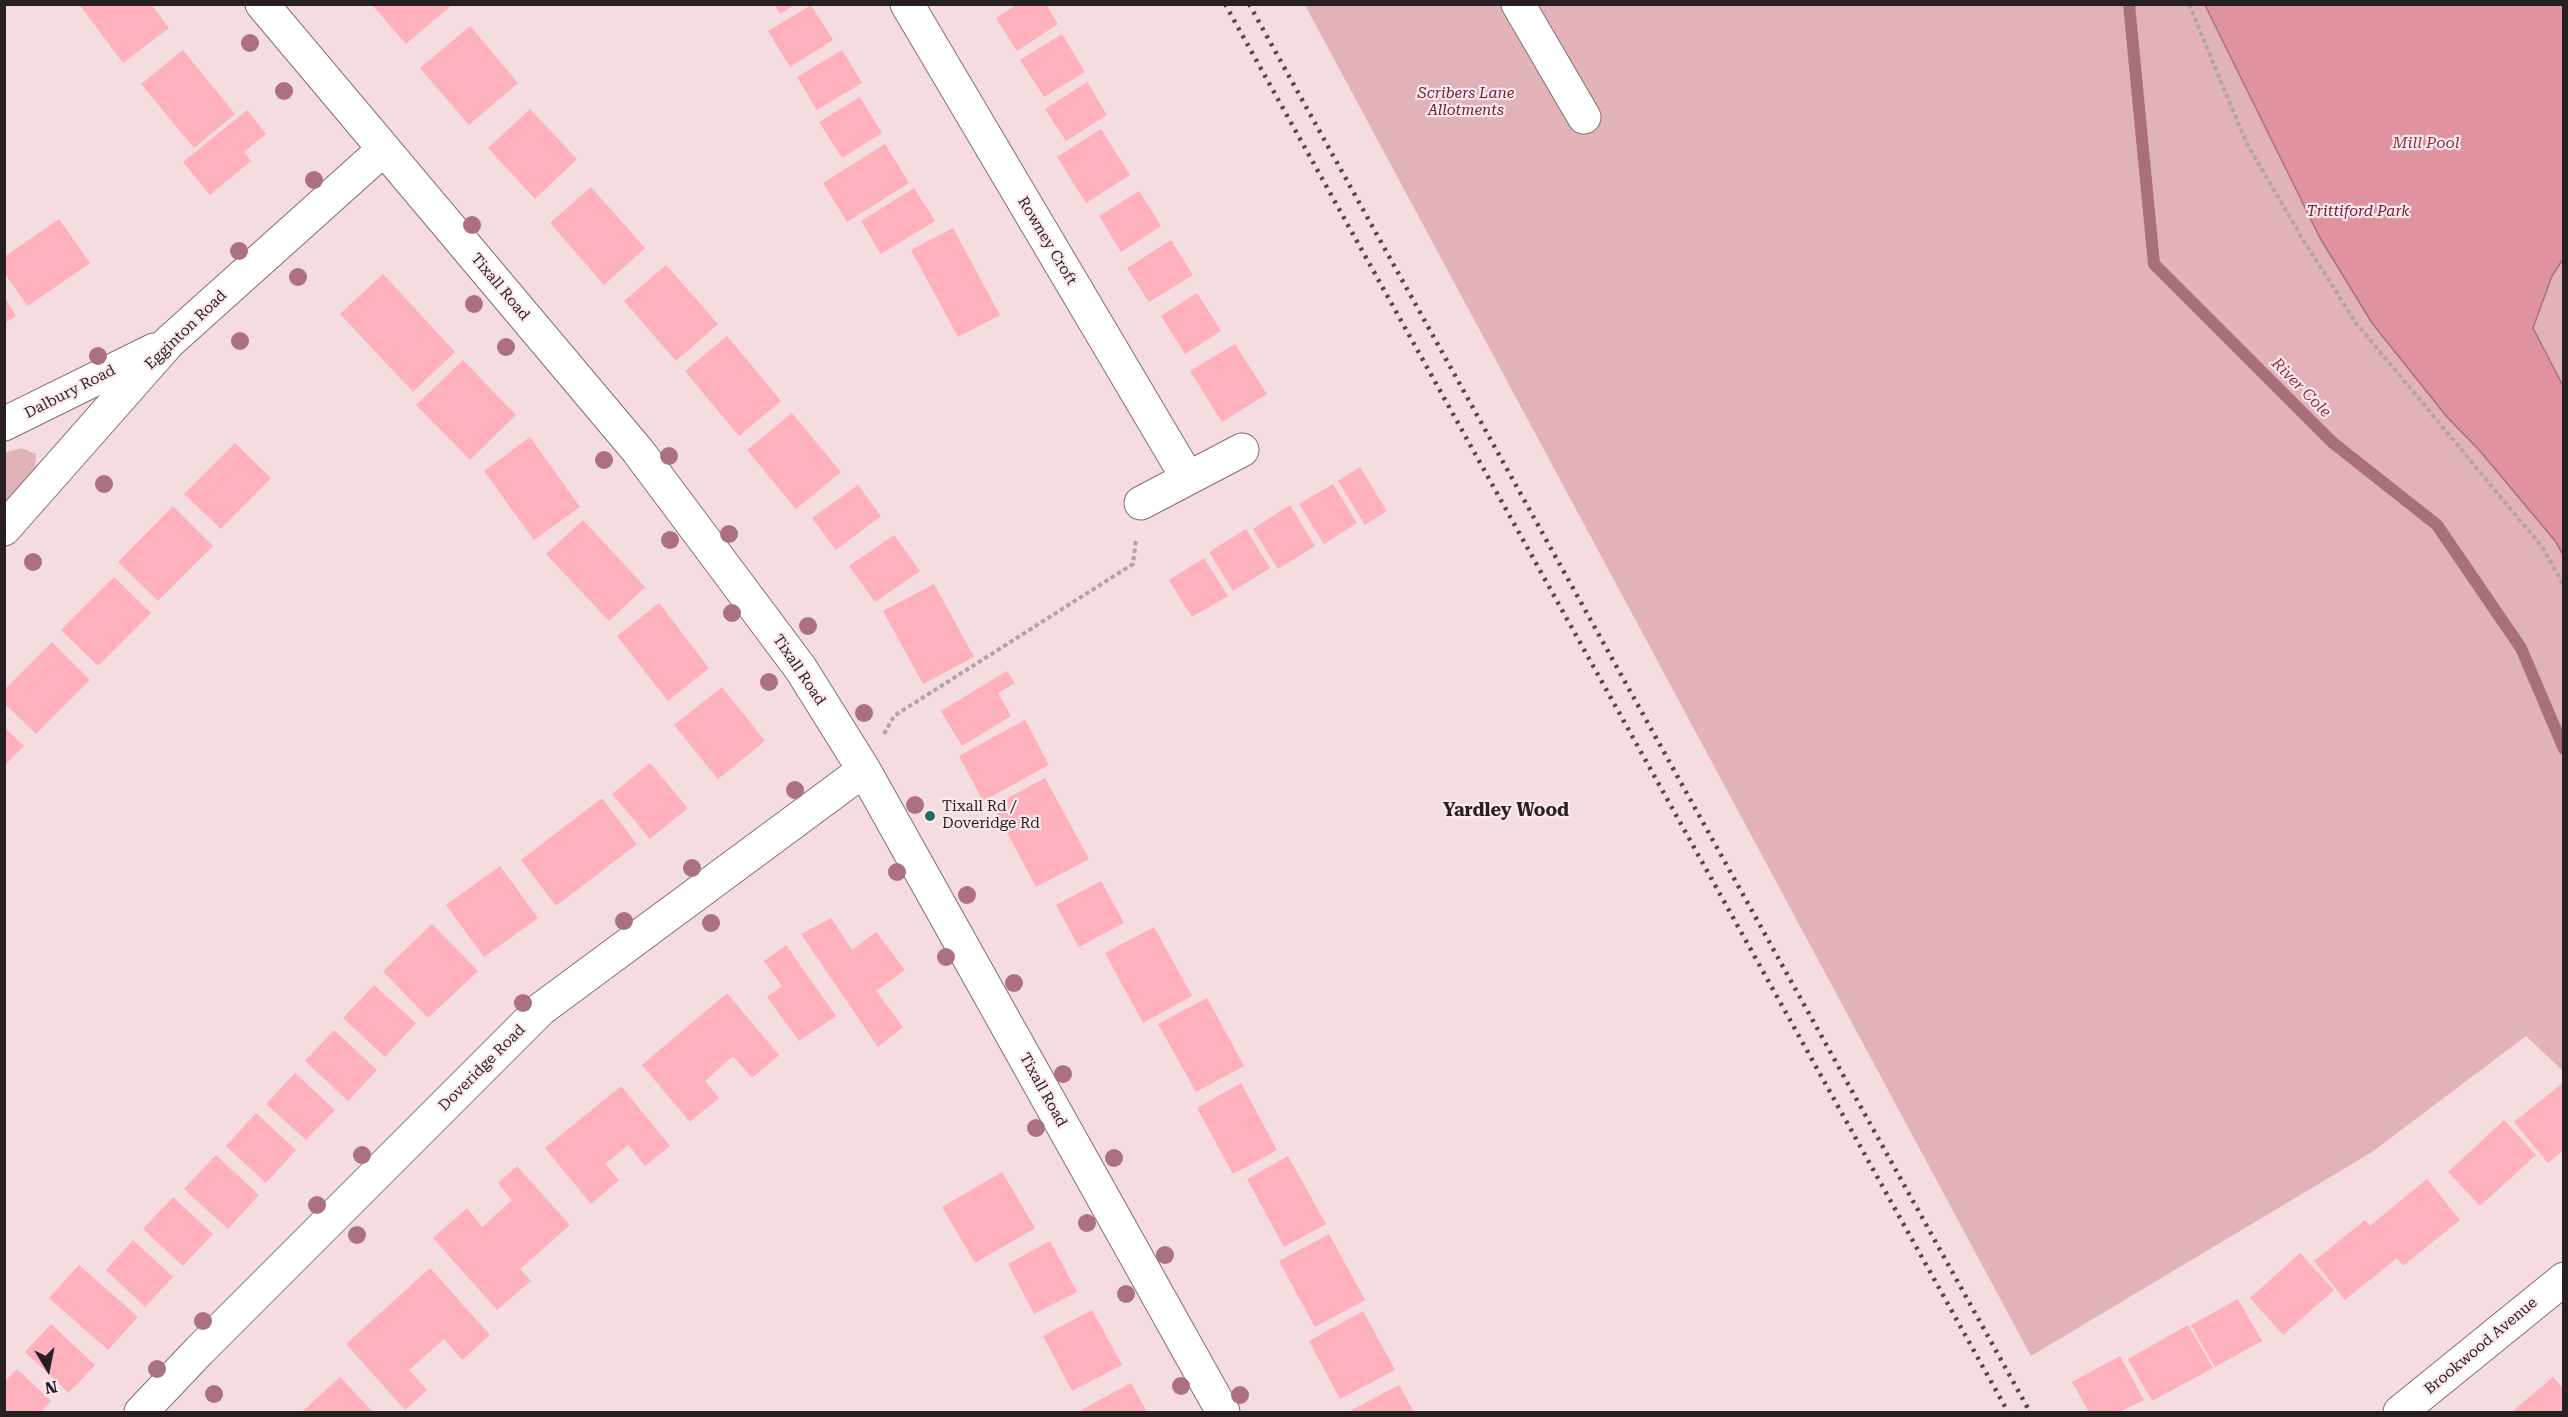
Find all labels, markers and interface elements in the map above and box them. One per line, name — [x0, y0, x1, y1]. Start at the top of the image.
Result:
park label: Scribers Lane Allotments — [1418, 85, 1514, 120]
water label: Mill Pool — [2392, 133, 2460, 153]
street label: Rowney Croft — [1014, 194, 1080, 288]
park label: Trittiford Park — [2307, 203, 2409, 221]
street label: Tixall Road — [467, 250, 533, 324]
street label: Egginton Road — [142, 287, 230, 373]
water label: River Cole — [2267, 354, 2335, 422]
street label: Dalbury Road — [22, 361, 118, 423]
street label: Tixall Road — [769, 631, 829, 709]
place label: Tixall Rd / Doveridge Rd — [942, 798, 1040, 833]
district label: Yardley Wood — [1443, 800, 1569, 822]
marker: Tixall Rd / Doveridge Rd — [923, 809, 937, 823]
street label: Doveridge Road — [435, 1021, 529, 1115]
street label: Tixall Road — [1015, 1050, 1071, 1130]
street label: Brookwood Avenue — [2421, 1294, 2541, 1398]
north arrow — [18, 1339, 78, 1399]
text: N — [44, 1377, 59, 1398]

